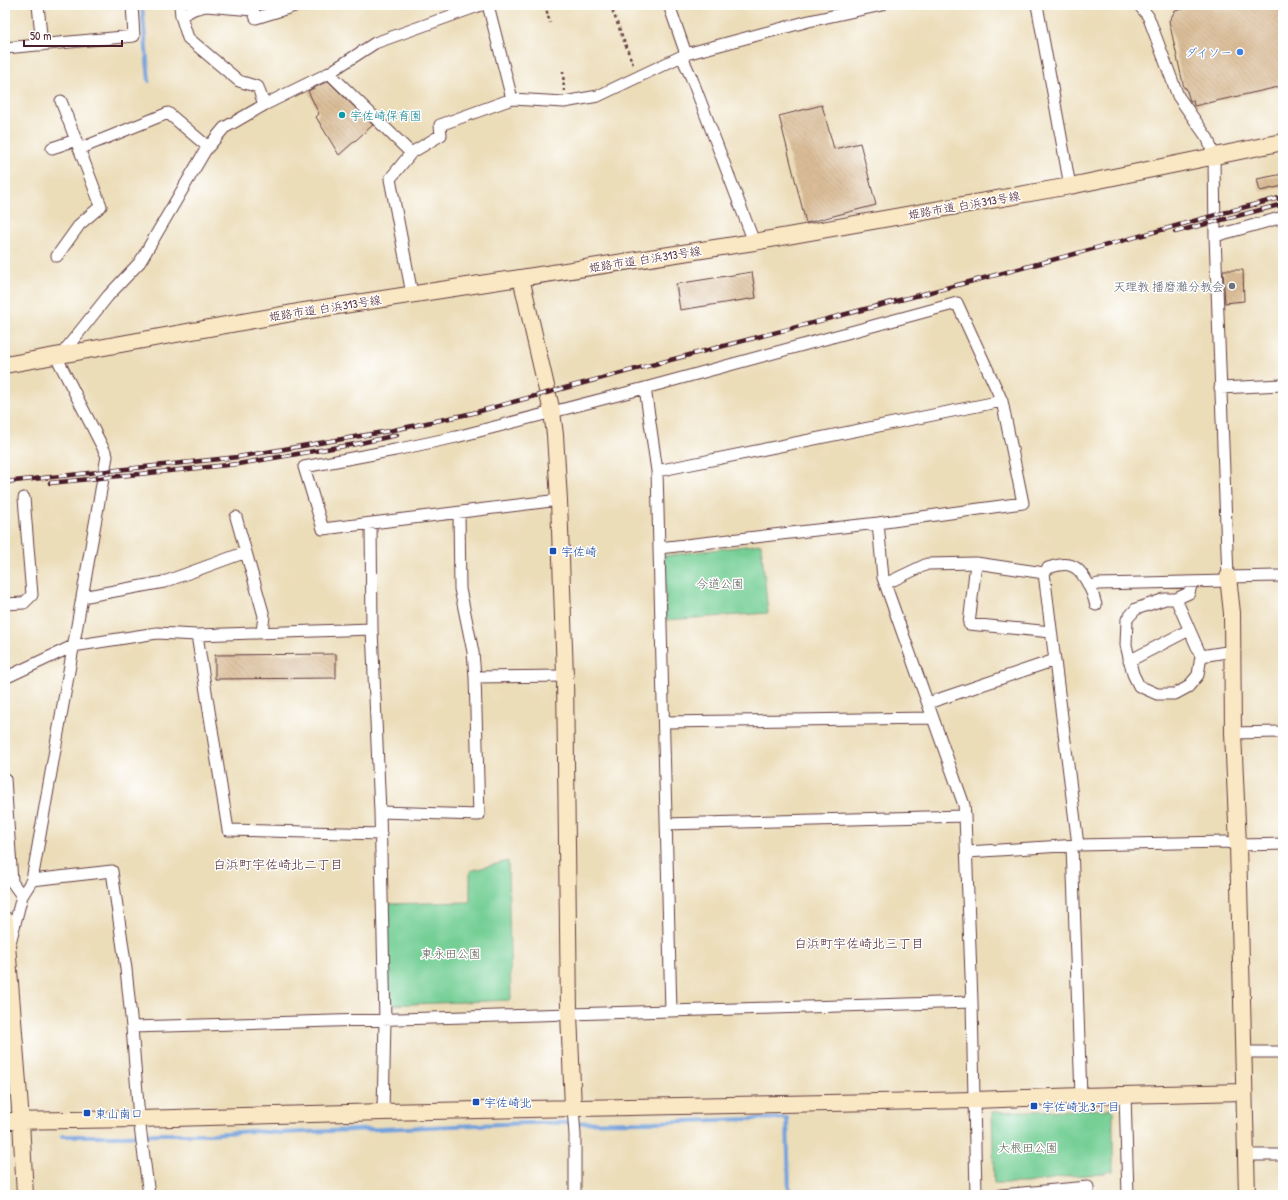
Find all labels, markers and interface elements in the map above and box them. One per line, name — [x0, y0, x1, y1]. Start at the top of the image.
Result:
scale bar — [24, 22, 122, 48]
text: 50 m — [30, 27, 51, 44]
place label: ダイソー — [1185, 44, 1232, 61]
marker: ダイソー — [1235, 47, 1245, 57]
place label: 宇佐崎保育園 — [350, 107, 422, 124]
marker: 宇佐崎保育園 — [337, 110, 347, 120]
street label: 姫路市道 白浜313号線 — [906, 187, 1022, 223]
street label: 姫路市道 白浜313号線 — [587, 242, 703, 276]
place label: 天理教 播磨灘分教会 — [1113, 278, 1224, 295]
marker: 天理教 播磨灘分教会 — [1227, 281, 1237, 291]
street label: 姫路市道 白浜313号線 — [267, 291, 383, 325]
place label: 宇佐崎 — [561, 543, 597, 560]
marker: 宇佐崎 — [548, 546, 558, 556]
park label: 今道公園 — [696, 575, 744, 592]
district label: 白浜町宇佐崎北二丁目 — [213, 855, 343, 873]
district label: 白浜町宇佐崎北三丁目 — [794, 934, 924, 952]
park label: 東永田公園 — [421, 945, 481, 962]
place label: 宇佐崎北 — [484, 1094, 532, 1111]
marker: 宇佐崎北 — [471, 1097, 481, 1107]
place label: 宇佐崎北3丁目 — [1042, 1098, 1119, 1115]
marker: 宇佐崎北3丁目 — [1029, 1101, 1039, 1111]
place label: 東山南口 — [95, 1105, 143, 1122]
marker: 東山南口 — [82, 1108, 92, 1118]
park label: 大根田公園 — [998, 1139, 1058, 1156]

